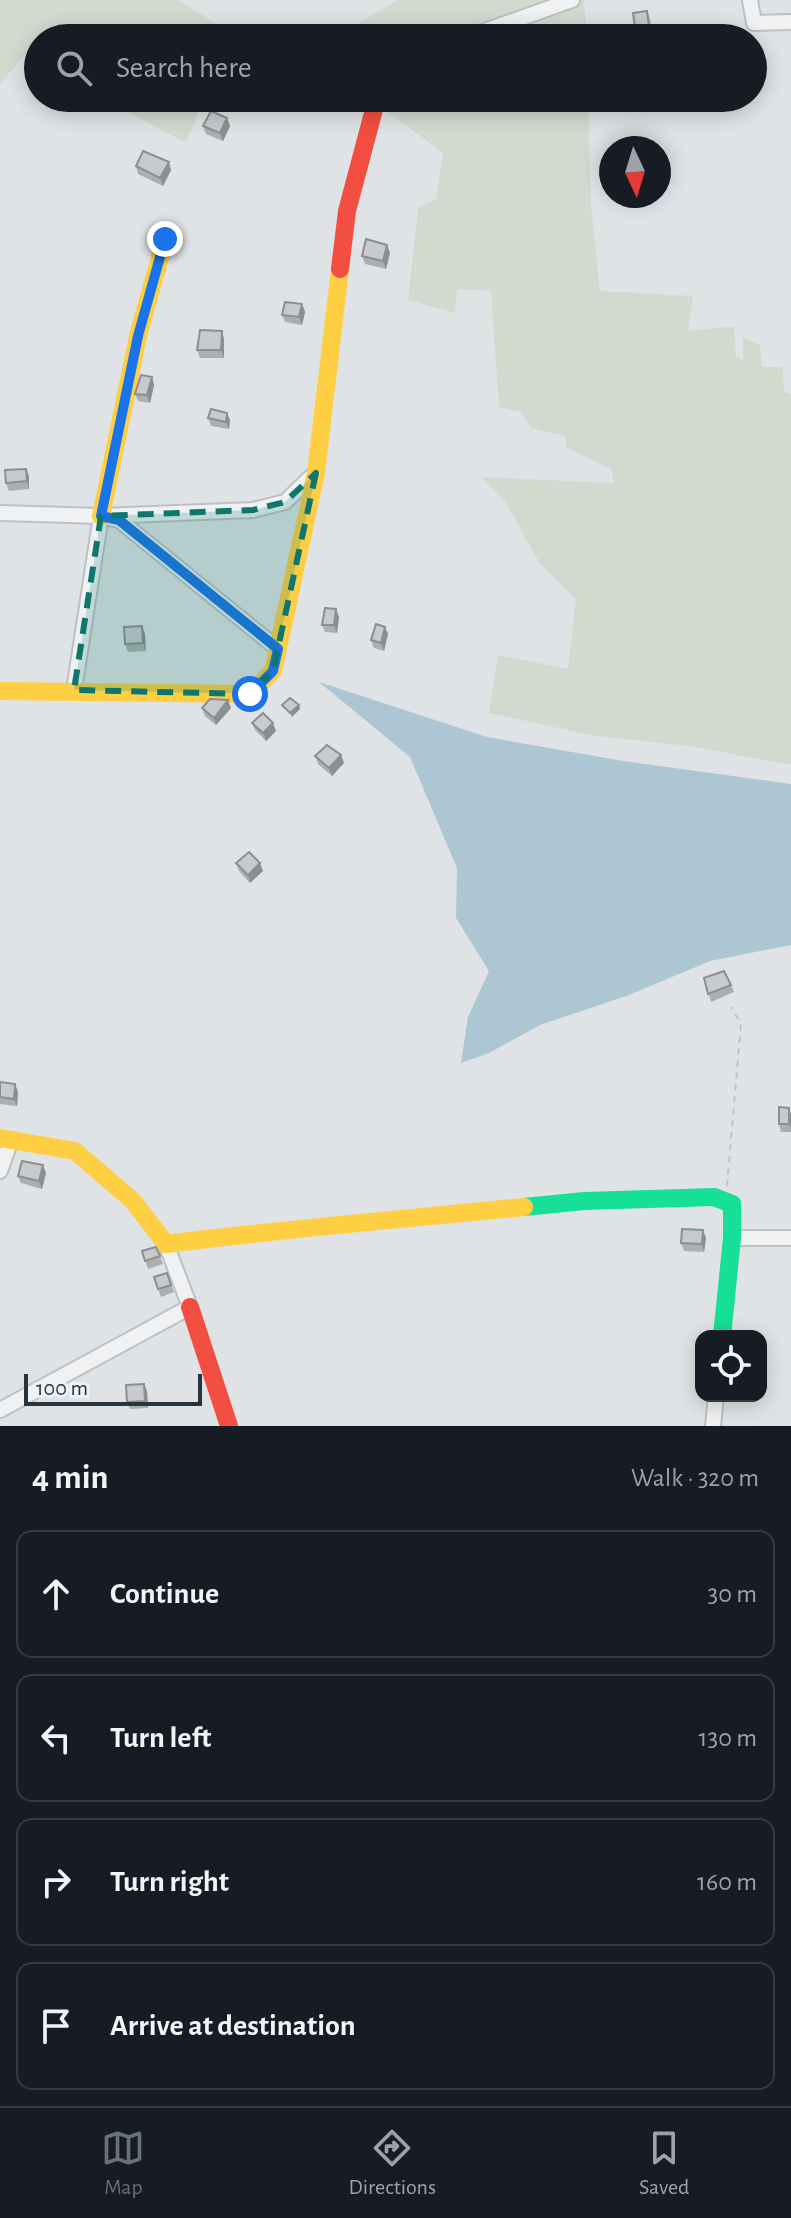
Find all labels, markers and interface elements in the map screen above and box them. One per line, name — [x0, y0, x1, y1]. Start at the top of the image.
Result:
search box — [24, 24, 767, 112]
icon: search — [52, 46, 96, 90]
text: Search here — [116, 53, 252, 83]
north arrow — [599, 136, 671, 208]
route end — [147, 221, 183, 257]
route start — [232, 676, 268, 712]
map controls — [695, 1330, 767, 1402]
button: locate — [695, 1330, 767, 1402]
scale bar — [24, 1370, 202, 1406]
text: 100 m — [36, 1377, 88, 1399]
text: 4 min — [32, 1461, 109, 1495]
text: Walk · 320 m — [631, 1465, 759, 1491]
icon: ahead — [34, 1572, 78, 1616]
text: Continue — [110, 1579, 219, 1609]
text: 30 m — [707, 1581, 757, 1607]
icon: left — [34, 1716, 78, 1760]
text: Turn left — [110, 1723, 211, 1753]
text: 130 m — [699, 1725, 757, 1751]
icon: right — [34, 1860, 78, 1904]
text: Turn right — [110, 1867, 229, 1897]
text: 160 m — [697, 1869, 757, 1895]
icon: arrive — [34, 2004, 78, 2048]
text: Arrive at destination — [110, 2011, 356, 2041]
tab: Map — [101, 2126, 145, 2200]
tab: Directions — [348, 2126, 436, 2200]
tab: Saved — [639, 2126, 689, 2200]

